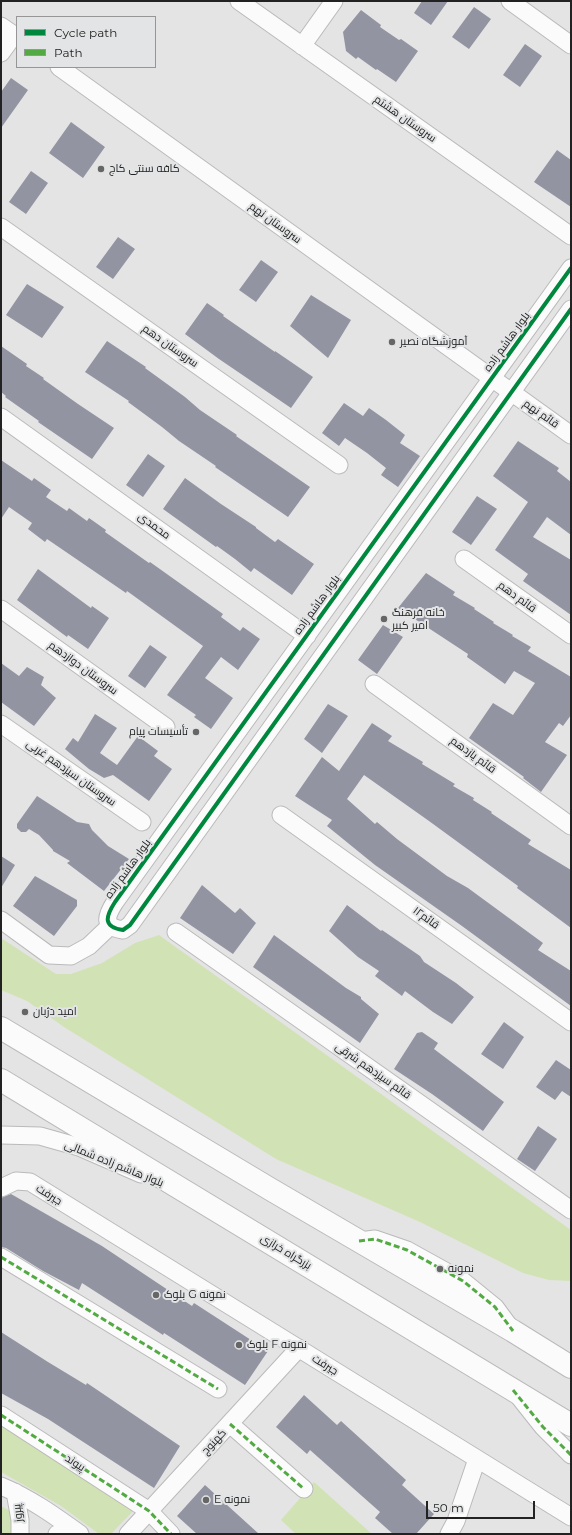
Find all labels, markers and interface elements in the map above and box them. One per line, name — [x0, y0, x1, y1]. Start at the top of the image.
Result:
legend — [16, 16, 156, 68]
text: Cycle path — [54, 25, 117, 40]
text: Path — [54, 45, 83, 60]
street label: سروستان هشتم — [371, 93, 439, 145]
place label: کافه سنتی کاج — [109, 162, 180, 176]
marker: کافه سنتی کاج — [96, 164, 106, 174]
street label: سروستان نهم — [246, 200, 304, 246]
street label: بلوار هاشم زاده — [481, 310, 533, 374]
street label: سروستان دهم — [139, 322, 201, 370]
place label: آموزشگاه نصیر — [400, 335, 468, 349]
marker: آموزشگاه نصیر — [387, 337, 397, 347]
street label: قائم نهم — [521, 397, 561, 431]
street label: محمدی — [135, 510, 173, 542]
street label: بلوار هاشم زاده — [291, 573, 343, 637]
street label: قائم دهم — [495, 579, 539, 615]
place label: خانه فرهنگ امیر کبیر — [392, 606, 444, 632]
marker: خانه فرهنگ امیر کبیر — [379, 614, 389, 624]
street label: سروستان دوازدهم — [46, 638, 120, 698]
place label: تأسیسات پیام — [129, 725, 188, 739]
marker: تأسیسات پیام — [191, 727, 201, 737]
street label: قائم یازدهم — [448, 734, 498, 776]
street label: سروستان سیزدهم غربی — [24, 737, 118, 809]
street label: بلوار هاشم زاده — [102, 837, 154, 901]
street label: قائم۱۲ — [410, 904, 442, 932]
place label: امید دژبان — [33, 1005, 77, 1019]
marker: امید دژبان — [20, 1007, 30, 1017]
street label: قائم سیزدهم شرقی — [333, 1040, 413, 1102]
street label: بلوار هاشم زاده شمالی — [63, 1138, 165, 1190]
street label: جيرفت — [34, 1182, 64, 1208]
street label: بزرگراه خرازی — [258, 1232, 314, 1272]
place label: نمونه — [448, 1262, 474, 1276]
marker: نمونه — [435, 1264, 445, 1274]
place label: بلوک G نمونه — [164, 1288, 226, 1302]
marker: بلوک G نمونه — [151, 1290, 161, 1300]
place label: بلوک F نمونه — [247, 1338, 307, 1352]
marker: بلوک F نمونه — [234, 1340, 244, 1350]
street label: جيرفت — [310, 1352, 340, 1378]
street label: كهنوج — [199, 1426, 229, 1458]
street label: پیوند — [62, 1452, 88, 1474]
place label: E نمونه — [214, 1493, 250, 1507]
scale bar — [428, 1493, 537, 1519]
marker: E نمونه — [201, 1495, 211, 1505]
text: 50 m — [433, 1500, 464, 1515]
street label: پیروز — [10, 1503, 26, 1523]

